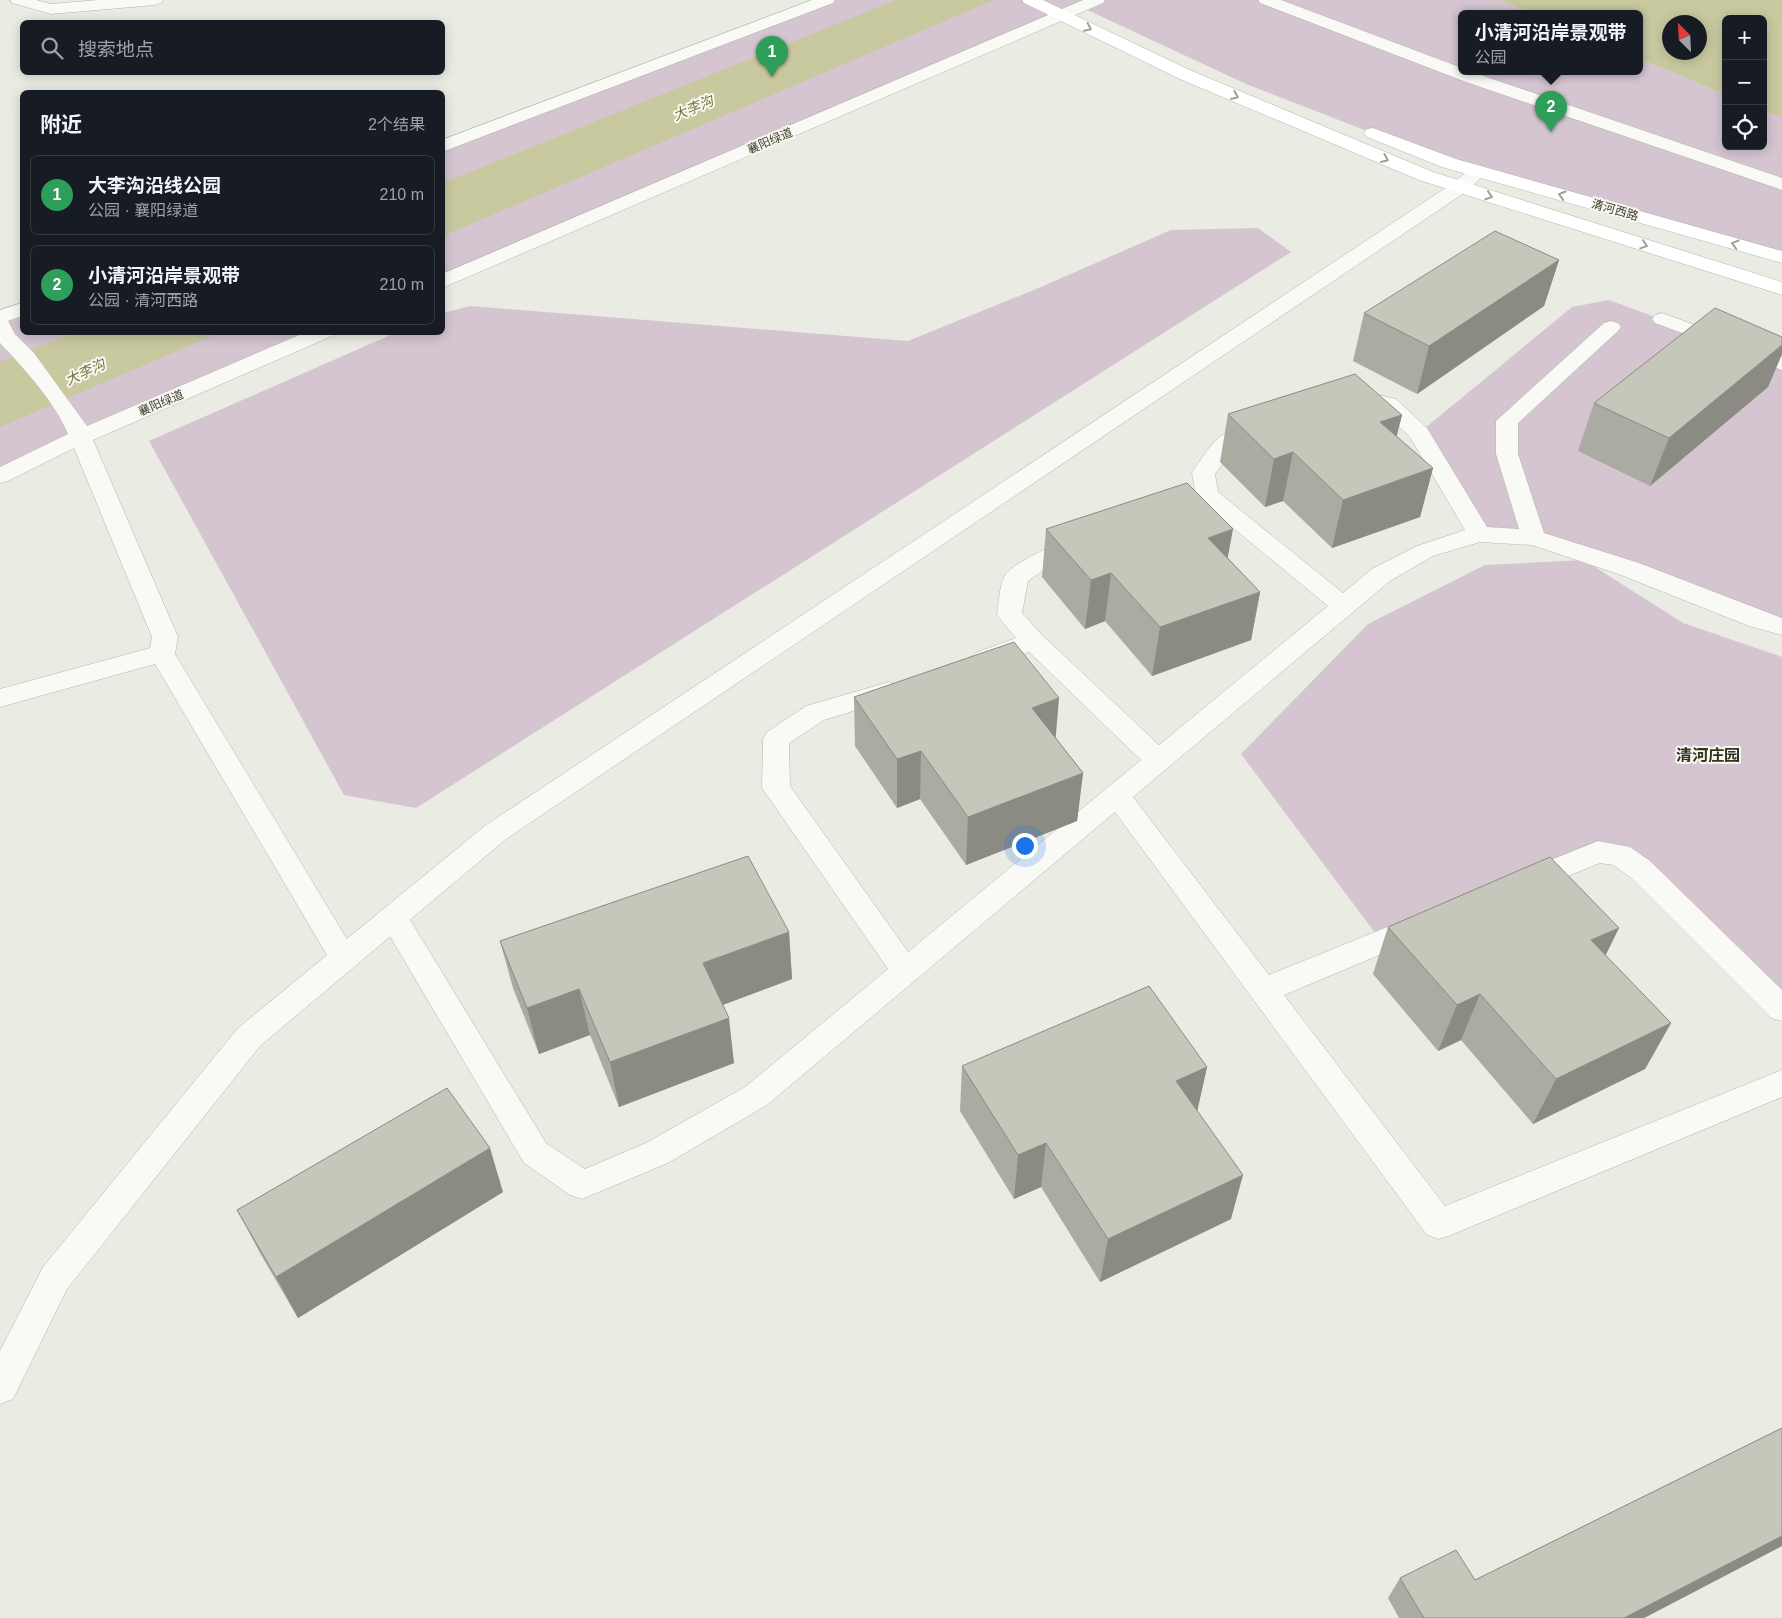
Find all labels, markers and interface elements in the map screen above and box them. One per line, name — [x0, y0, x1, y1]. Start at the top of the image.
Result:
popup — [1458, 10, 1643, 75]
north arrow — [1662, 15, 1707, 60]
map controls — [1722, 15, 1767, 150]
button: + — [1722, 15, 1767, 60]
search box — [20, 20, 445, 75]
one-way arrow — [1083, 22, 1092, 32]
text: 小清河沿岸景观带 — [1474, 22, 1627, 43]
icon: search — [38, 34, 66, 62]
pin: 1 — [756, 36, 788, 77]
text: 搜索地点 — [78, 39, 154, 60]
text: 公园 — [1474, 49, 1507, 66]
button: − — [1722, 60, 1767, 105]
one-way arrow — [1231, 90, 1239, 100]
pin: 2 — [1535, 91, 1567, 132]
water label: 大李沟 — [671, 92, 717, 124]
button: locate — [1722, 105, 1767, 150]
text: 附近 — [40, 113, 82, 136]
text: 2个结果 — [368, 116, 425, 133]
street label: 襄阳绿道 — [745, 125, 795, 157]
one-way arrow — [1380, 152, 1389, 163]
text: 大李沟沿线公园 — [88, 175, 221, 196]
text: 1 — [53, 186, 61, 203]
text: 210 m — [380, 186, 424, 203]
one-way arrow — [1485, 190, 1493, 200]
one-way arrow — [1557, 190, 1566, 201]
street label: 清河西路 — [1590, 197, 1640, 223]
text: 公园 · 襄阳绿道 — [88, 202, 198, 219]
one-way arrow — [1731, 239, 1740, 249]
one-way arrow — [1639, 240, 1648, 250]
text: 小清河沿岸景观带 — [88, 265, 240, 286]
text: 2 — [53, 276, 61, 293]
text: 210 m — [380, 276, 424, 293]
text: 公园 · 清河西路 — [88, 292, 198, 309]
water label: 大李沟 — [63, 355, 109, 388]
street label: 襄阳绿道 — [136, 387, 186, 419]
district label: 清河庄园 — [1676, 747, 1740, 764]
your location — [1012, 833, 1038, 859]

